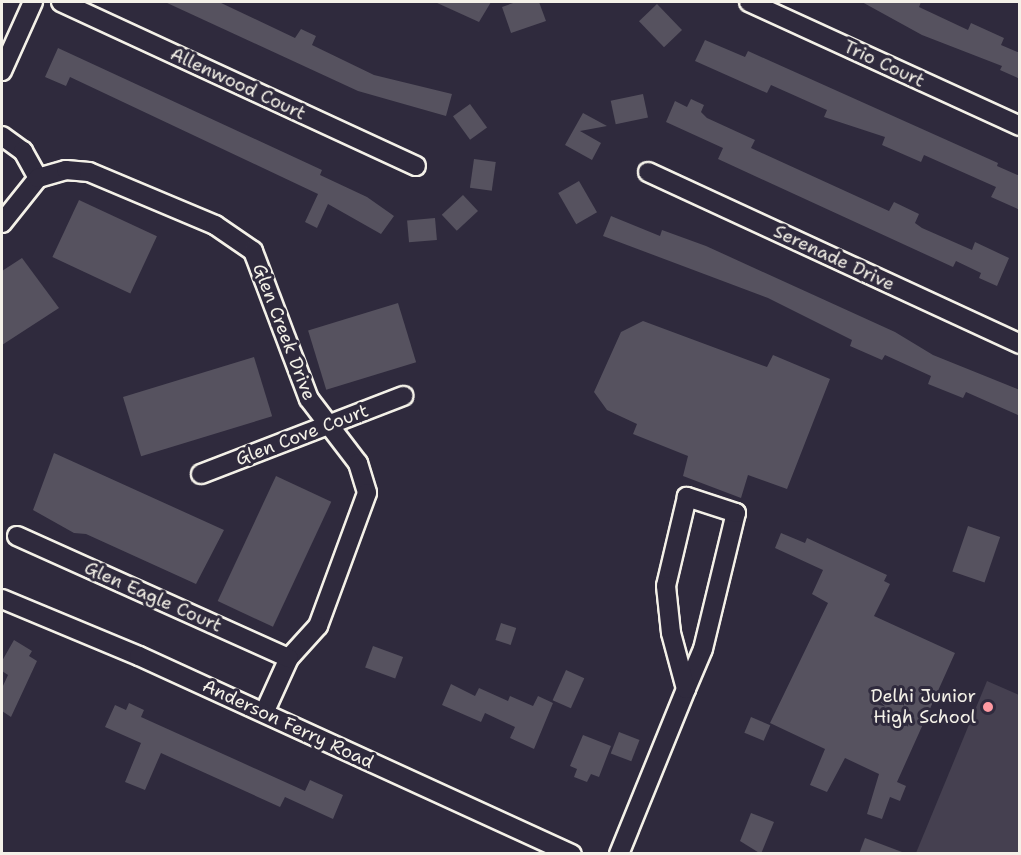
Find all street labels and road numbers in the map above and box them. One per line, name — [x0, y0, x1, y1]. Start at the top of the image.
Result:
street label: Trio Court — [840, 36, 928, 92]
street label: Allenwood Court — [167, 43, 309, 125]
street label: Serenade Drive — [770, 221, 898, 295]
street label: Glen Creek Drive — [248, 261, 320, 403]
street label: Glen Cove Court — [232, 400, 372, 470]
street label: Glen Eagle Court — [81, 557, 225, 637]
street label: Anderson Ferry Road — [199, 675, 377, 773]

